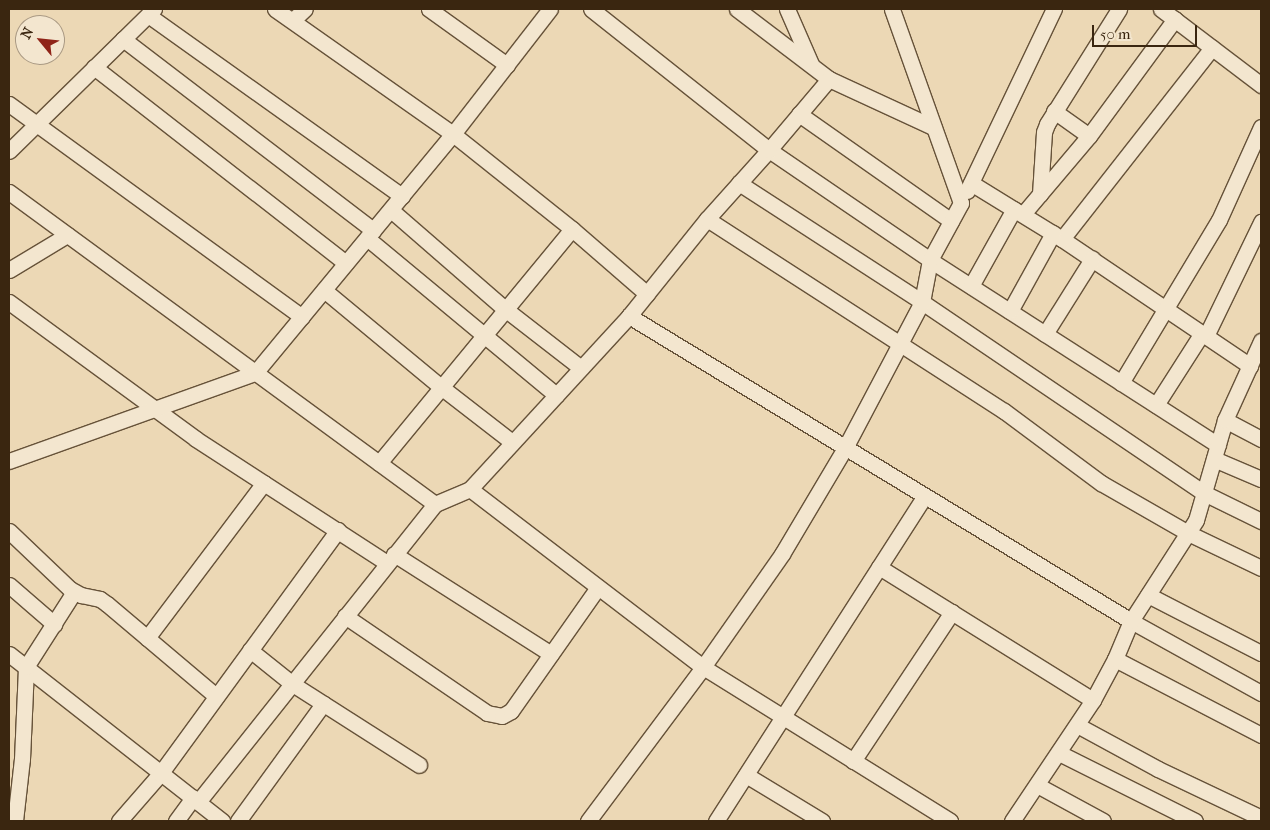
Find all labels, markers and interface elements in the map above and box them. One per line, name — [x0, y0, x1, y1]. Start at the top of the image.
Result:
north arrow — [15, 15, 65, 65]
scale bar — [1095, 15, 1200, 47]
text: N — [17, 25, 37, 42]
text: 50 m — [1100, 25, 1130, 43]

